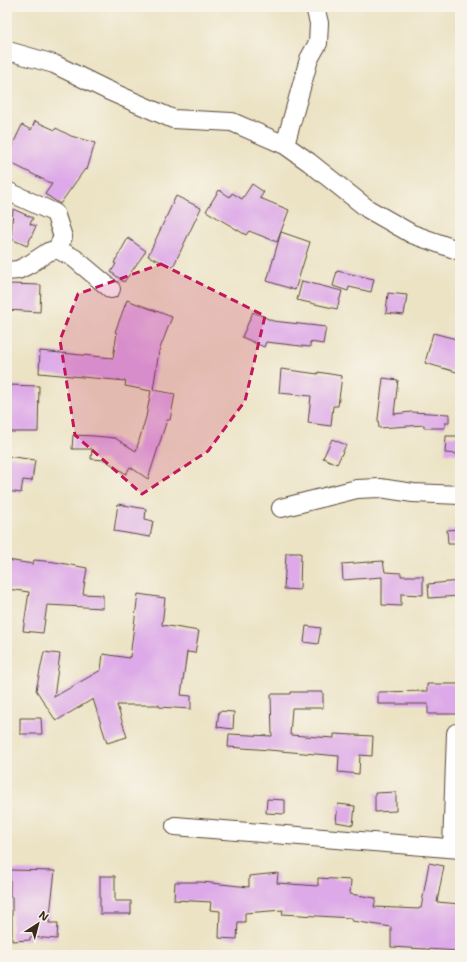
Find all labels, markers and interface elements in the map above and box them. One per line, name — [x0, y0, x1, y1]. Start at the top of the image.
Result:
north arrow — [18, 904, 58, 944]
text: N — [36, 908, 52, 925]

